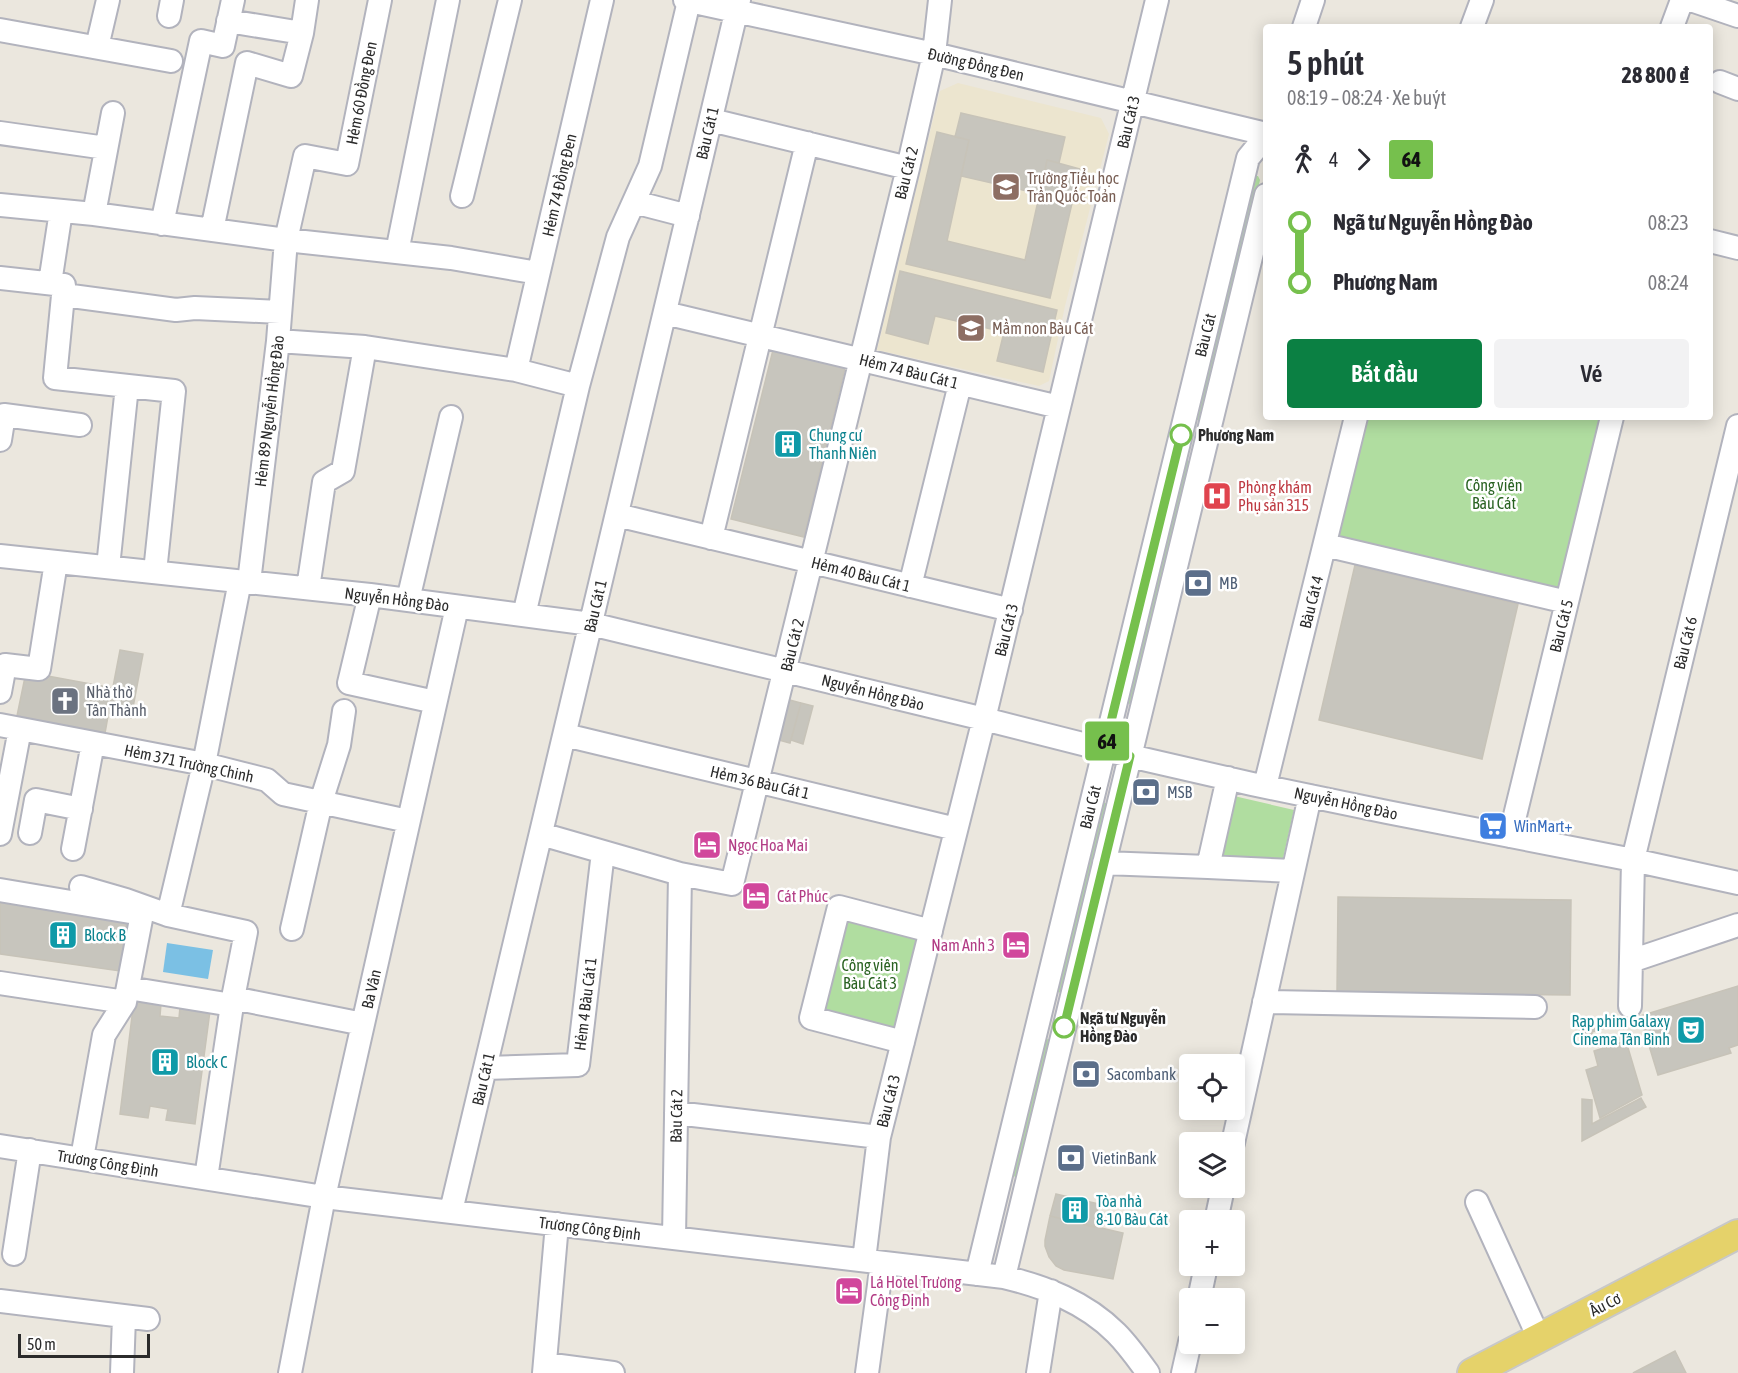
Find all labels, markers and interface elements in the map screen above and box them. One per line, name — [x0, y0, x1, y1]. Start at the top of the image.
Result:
street label: Hẻm 60 Đồng Đen — [341, 40, 381, 146]
street label: Đường Đồng Đen — [926, 43, 1026, 85]
text: 5 phút — [1287, 44, 1364, 82]
text: 28 800 ₫ — [1622, 62, 1689, 88]
text: 08:19 – 08:24 · Xe buýt — [1287, 86, 1446, 109]
street label: Bàu Cát 3 — [1113, 94, 1143, 150]
street label: Bàu Cát 1 — [692, 105, 722, 161]
street label: Hẻm 74 Đồng Đen — [537, 132, 581, 238]
icon: walk — [1287, 143, 1320, 176]
icon: forward — [1347, 143, 1380, 176]
street label: Bàu Cát 2 — [891, 145, 921, 201]
text: 64 — [1401, 147, 1421, 171]
text: 4 — [1329, 148, 1338, 171]
place label: Trường Tiểu học Trần Quốc Toản — [1027, 168, 1119, 205]
school or university icon: Trường Tiểu học Trần Quốc Toản — [990, 171, 1022, 203]
text: Ngã tư Nguyễn Hồng Đào — [1333, 209, 1533, 235]
text: 08:23 — [1648, 211, 1689, 234]
text: Phương Nam — [1333, 269, 1438, 295]
text: 08:24 — [1648, 271, 1689, 294]
street label: Bàu Cát — [1191, 311, 1219, 359]
school or university icon: Mầm non Bàu Cát — [955, 312, 987, 344]
place label: Mầm non Bàu Cát — [992, 318, 1094, 337]
street label: Hẻm 89 Nguyễn Hồng Đào — [250, 334, 288, 488]
button: Bắt đầu — [1287, 339, 1482, 408]
button: Vé — [1494, 339, 1689, 408]
street label: Hẻm 74 Bàu Cát 1 — [858, 350, 960, 392]
marker: Phương Nam — [1170, 424, 1192, 446]
place label: Chung cư Thanh Niên — [809, 426, 877, 462]
place label: Phương Nam — [1198, 426, 1274, 444]
building icon: Chung cư Thanh Niên — [772, 428, 804, 460]
park label: Công viên Bàu Cát — [1466, 476, 1522, 512]
place label: Phòng khám Phụ sản 315 — [1238, 478, 1312, 514]
hospital icon: Phòng khám Phụ sản 315 — [1201, 480, 1233, 512]
street label: Hẻm 40 Bàu Cát 1 — [810, 553, 912, 595]
bank icon: MB — [1182, 567, 1214, 599]
place label: MB — [1219, 574, 1238, 592]
street label: Bàu Cát 4 — [1296, 574, 1326, 630]
street label: Bàu Cát 1 — [580, 578, 610, 634]
street label: Nguyễn Hồng Đào — [344, 583, 450, 615]
street label: Bàu Cát 5 — [1546, 598, 1576, 654]
street label: Bàu Cát 3 — [991, 602, 1021, 658]
street label: Bàu Cát 6 — [1670, 615, 1700, 671]
street label: Bàu Cát 2 — [777, 617, 807, 673]
street label: Nguyễn Hồng Đào — [820, 670, 926, 714]
place label: Nhà thờ Tân Thành — [86, 683, 147, 719]
church icon: Nhà thờ Tân Thành — [49, 685, 81, 717]
line badge: 64 — [1080, 722, 1134, 760]
text: 64 — [1097, 729, 1117, 753]
street label: Hẻm 371 Trường Chinh — [122, 740, 255, 787]
street label: Hẻm 36 Bàu Cát 1 — [709, 762, 811, 802]
bank icon: MSB — [1130, 776, 1162, 808]
street label: Nguyễn Hồng Đào — [1292, 782, 1400, 824]
street label: Bàu Cát — [1076, 783, 1104, 831]
place label: MSB — [1167, 783, 1192, 801]
supermarket icon: WinMart+ — [1477, 810, 1509, 842]
place label: WinMart+ — [1514, 817, 1573, 835]
hotel icon: Ngọc Hoa Mai — [691, 829, 723, 861]
place label: Ngọc Hoa Mai — [728, 836, 808, 855]
hotel icon: Cát Phúc — [740, 880, 772, 912]
place label: Cát Phúc — [777, 887, 828, 905]
building icon: Block B — [47, 919, 79, 951]
place label: Block B — [84, 926, 126, 944]
hotel icon: Nam Anh 3 — [1000, 929, 1032, 961]
place label: Nam Anh 3 — [931, 936, 995, 954]
street label: Hẻm 4 Bàu Cát 1 — [570, 956, 600, 1052]
park label: Công viên Bàu Cát 3 — [842, 956, 898, 992]
street label: Ba Vân — [358, 968, 384, 1010]
place label: Ngã tư Nguyễn Hồng Đào — [1080, 1008, 1166, 1045]
place label: Rạp phim Galaxy Cinema Tân Bình — [1571, 1012, 1670, 1048]
theatre icon: Rạp phim Galaxy Cinema Tân Bình — [1675, 1014, 1707, 1046]
marker: Ngã tư Nguyễn Hồng Đào — [1053, 1016, 1075, 1038]
building icon: Block C — [149, 1046, 181, 1078]
street label: Bàu Cát 1 — [468, 1051, 498, 1107]
place label: Block C — [186, 1053, 228, 1071]
map controls — [1179, 1054, 1245, 1354]
button: locate — [1179, 1054, 1245, 1120]
bank icon: Sacombank — [1070, 1058, 1102, 1090]
place label: Sacombank — [1107, 1065, 1176, 1083]
street label: Bàu Cát 3 — [873, 1073, 903, 1129]
street label: Bàu Cát 2 — [667, 1089, 685, 1143]
button: layers — [1179, 1132, 1245, 1198]
bank icon: VietinBank — [1055, 1142, 1087, 1174]
street label: Trương Công Định — [56, 1146, 160, 1181]
place label: VietinBank — [1092, 1149, 1157, 1167]
place label: Tòa nhà 8-10 Bàu Cát — [1096, 1192, 1169, 1228]
building icon: Tòa nhà 8-10 Bàu Cát — [1059, 1194, 1091, 1226]
button: + — [1179, 1210, 1245, 1276]
street label: Trương Công Định — [538, 1213, 642, 1244]
place label: Lá Hotel Trương Công Định — [870, 1273, 962, 1310]
hotel icon: Lá Hotel Trương Công Định — [833, 1275, 865, 1307]
button: − — [1179, 1288, 1245, 1354]
street label: Âu Cơ — [1586, 1288, 1624, 1319]
scale bar — [18, 1331, 150, 1358]
text: 50 m — [27, 1335, 56, 1353]

